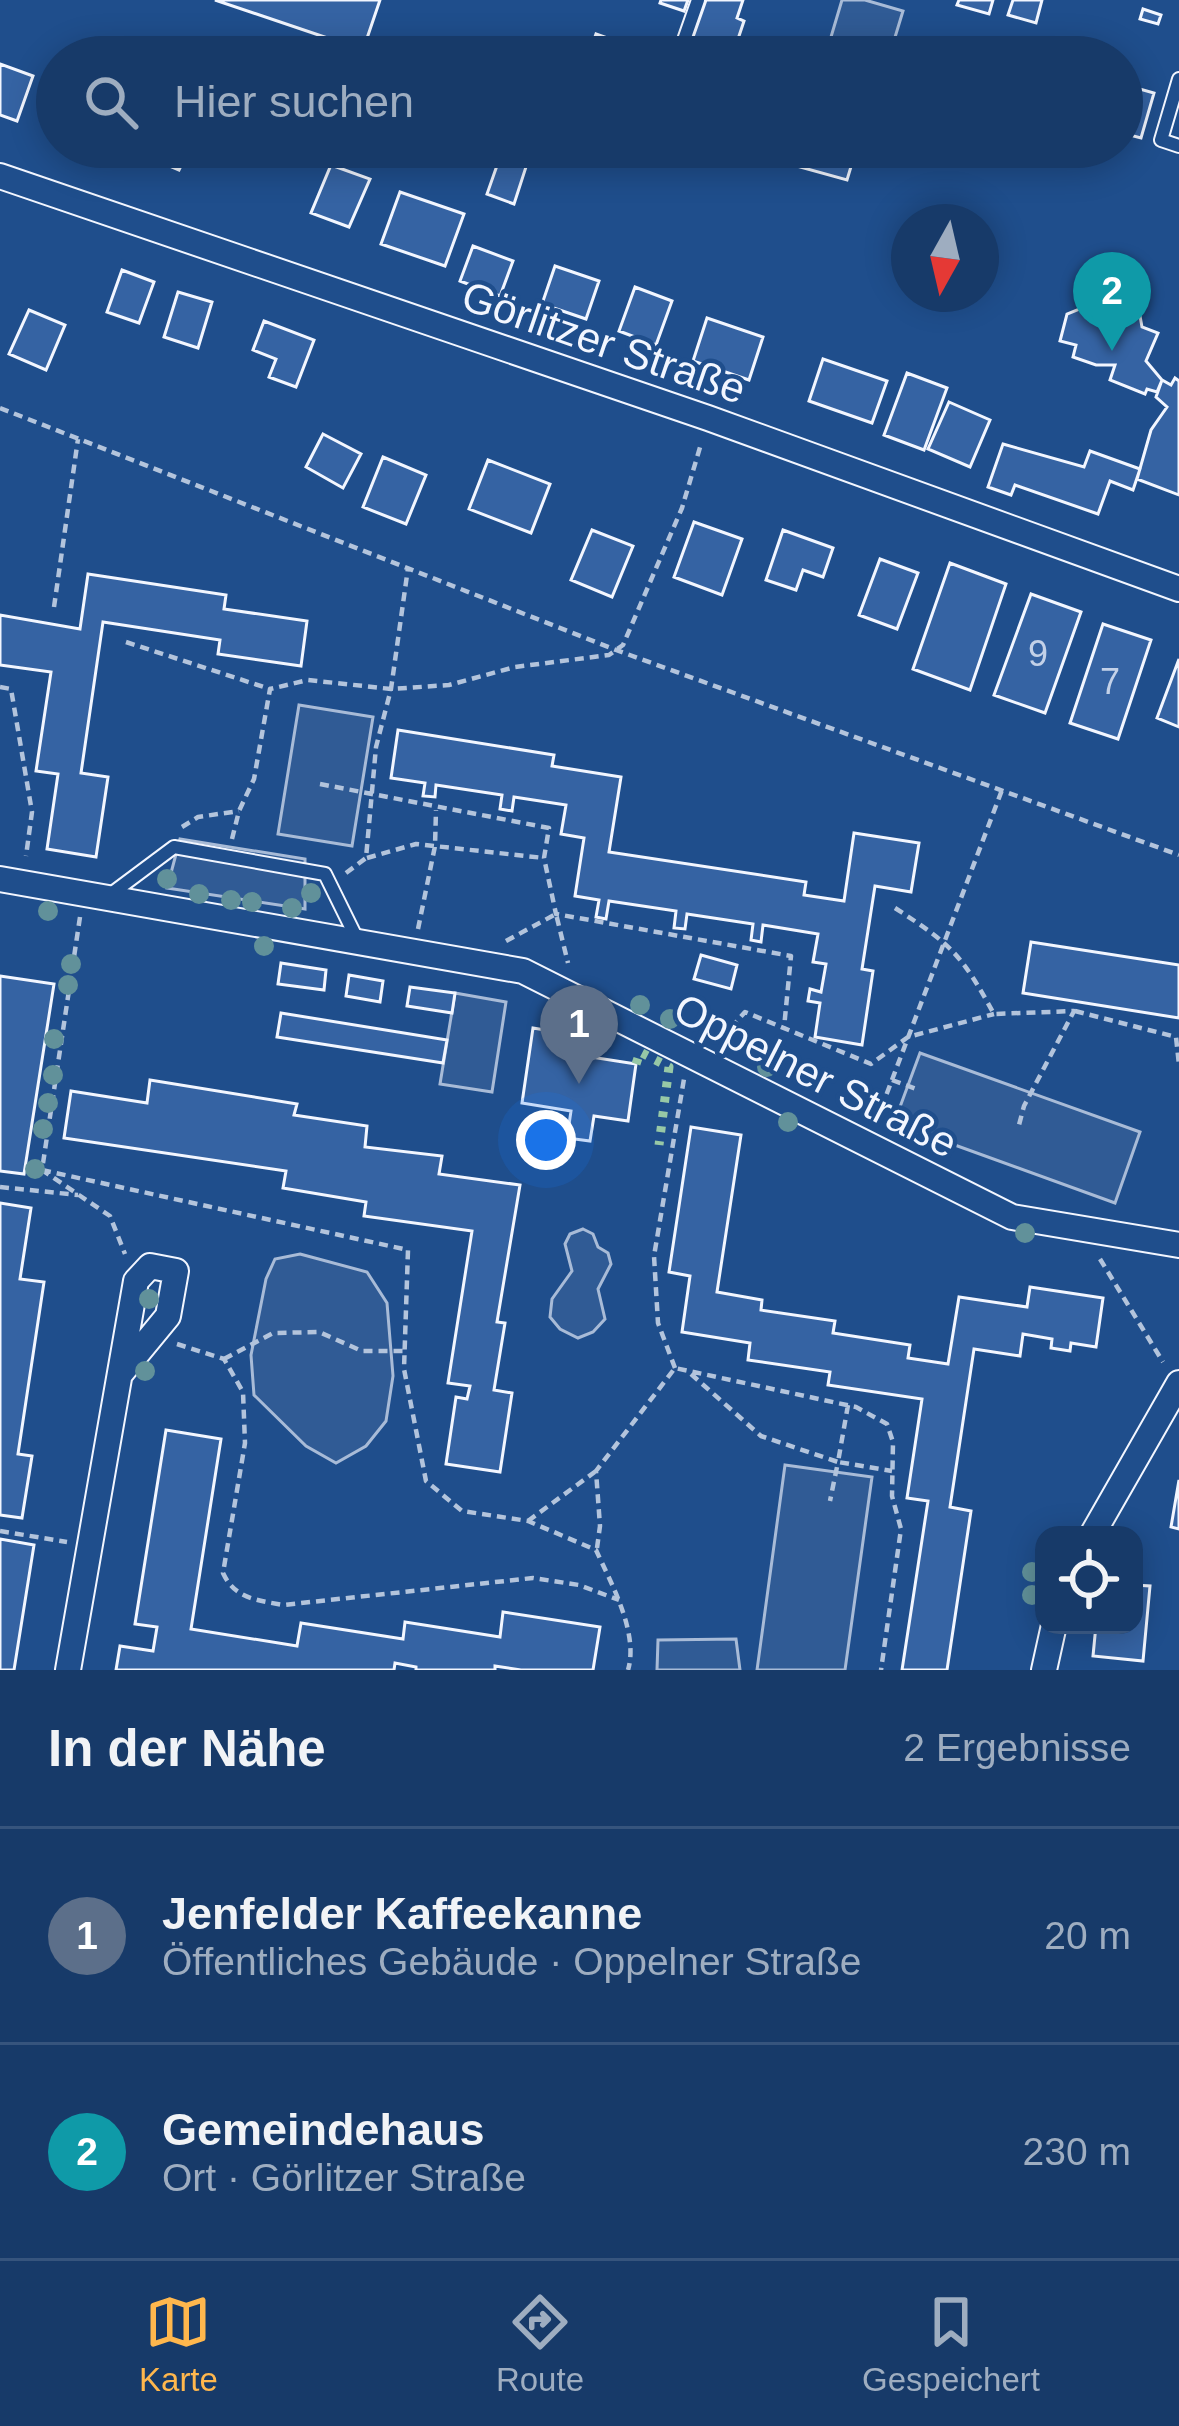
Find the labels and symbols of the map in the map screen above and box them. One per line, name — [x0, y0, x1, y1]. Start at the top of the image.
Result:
north arrow — [891, 204, 999, 312]
pin: 2 — [1073, 252, 1151, 351]
street label: Görlitzer Straße — [456, 272, 752, 413]
house number: 9 — [1028, 633, 1048, 674]
house number: 7 — [1100, 661, 1120, 702]
street label: Oppelner Straße — [667, 984, 965, 1167]
pin: 1 — [540, 985, 618, 1084]
your location — [516, 1110, 576, 1170]

